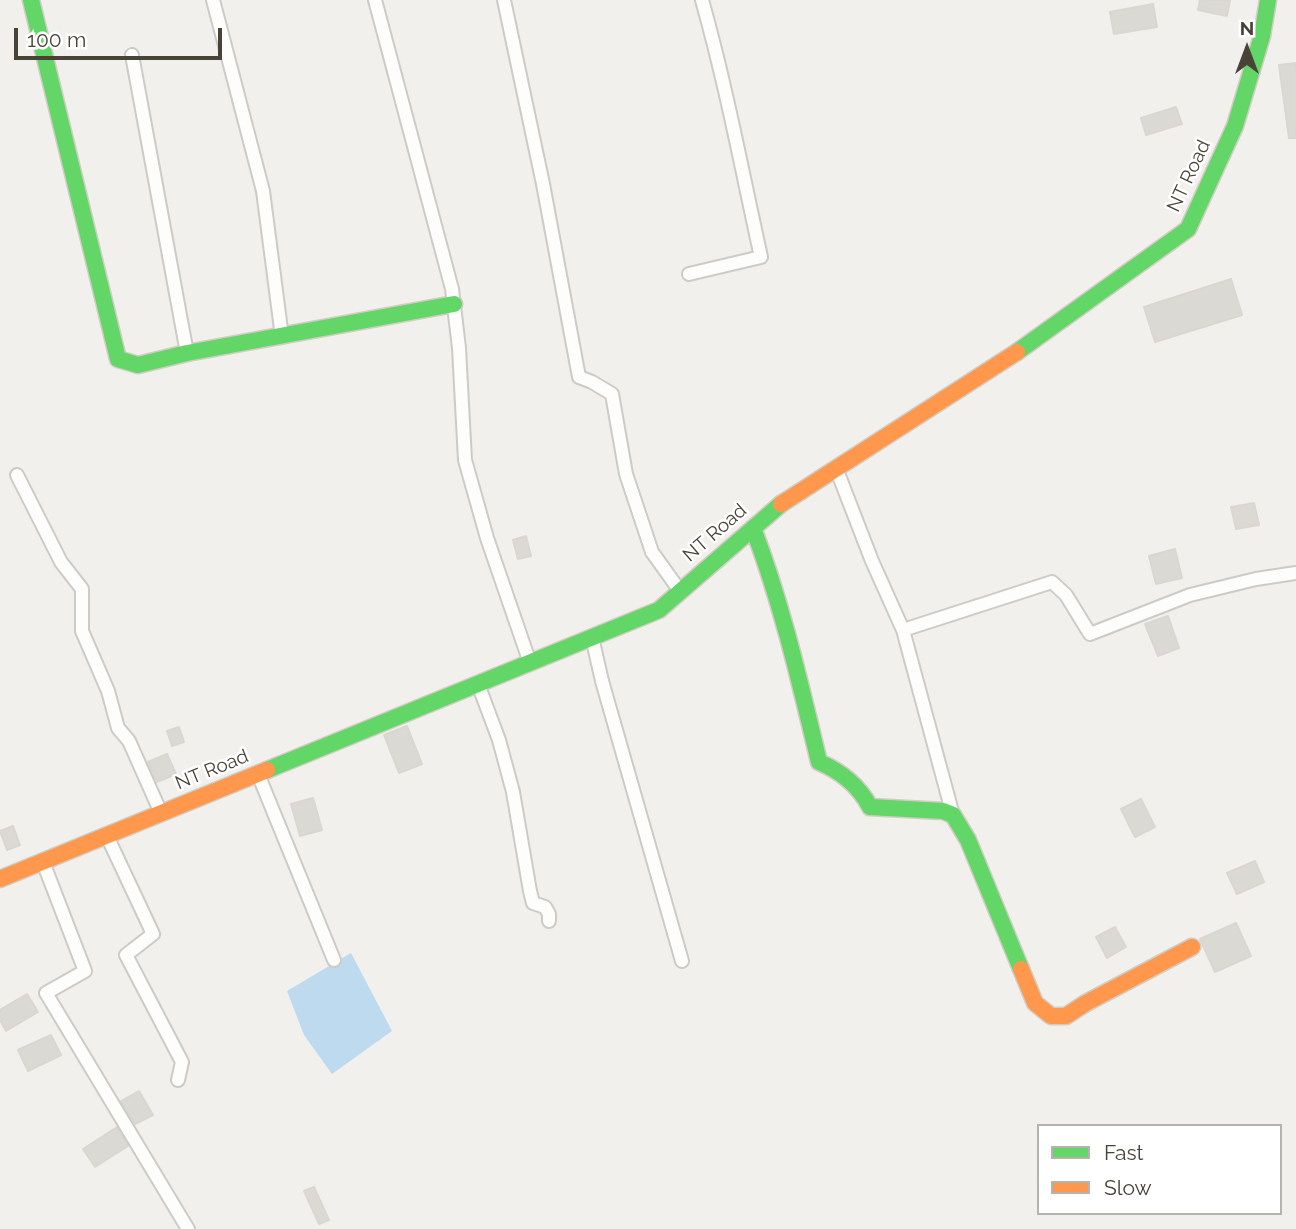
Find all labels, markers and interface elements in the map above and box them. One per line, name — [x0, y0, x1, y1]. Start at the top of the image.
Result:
scale bar — [18, 14, 226, 58]
north arrow — [1212, 14, 1282, 84]
text: N — [1240, 17, 1254, 39]
text: 100 m — [27, 27, 86, 52]
street label: NT Road — [1162, 136, 1216, 216]
street label: NT Road — [679, 499, 751, 567]
street label: NT Road — [172, 745, 252, 795]
legend — [1037, 1124, 1282, 1215]
text: Fast — [1104, 1140, 1144, 1165]
text: Slow — [1104, 1175, 1152, 1200]

